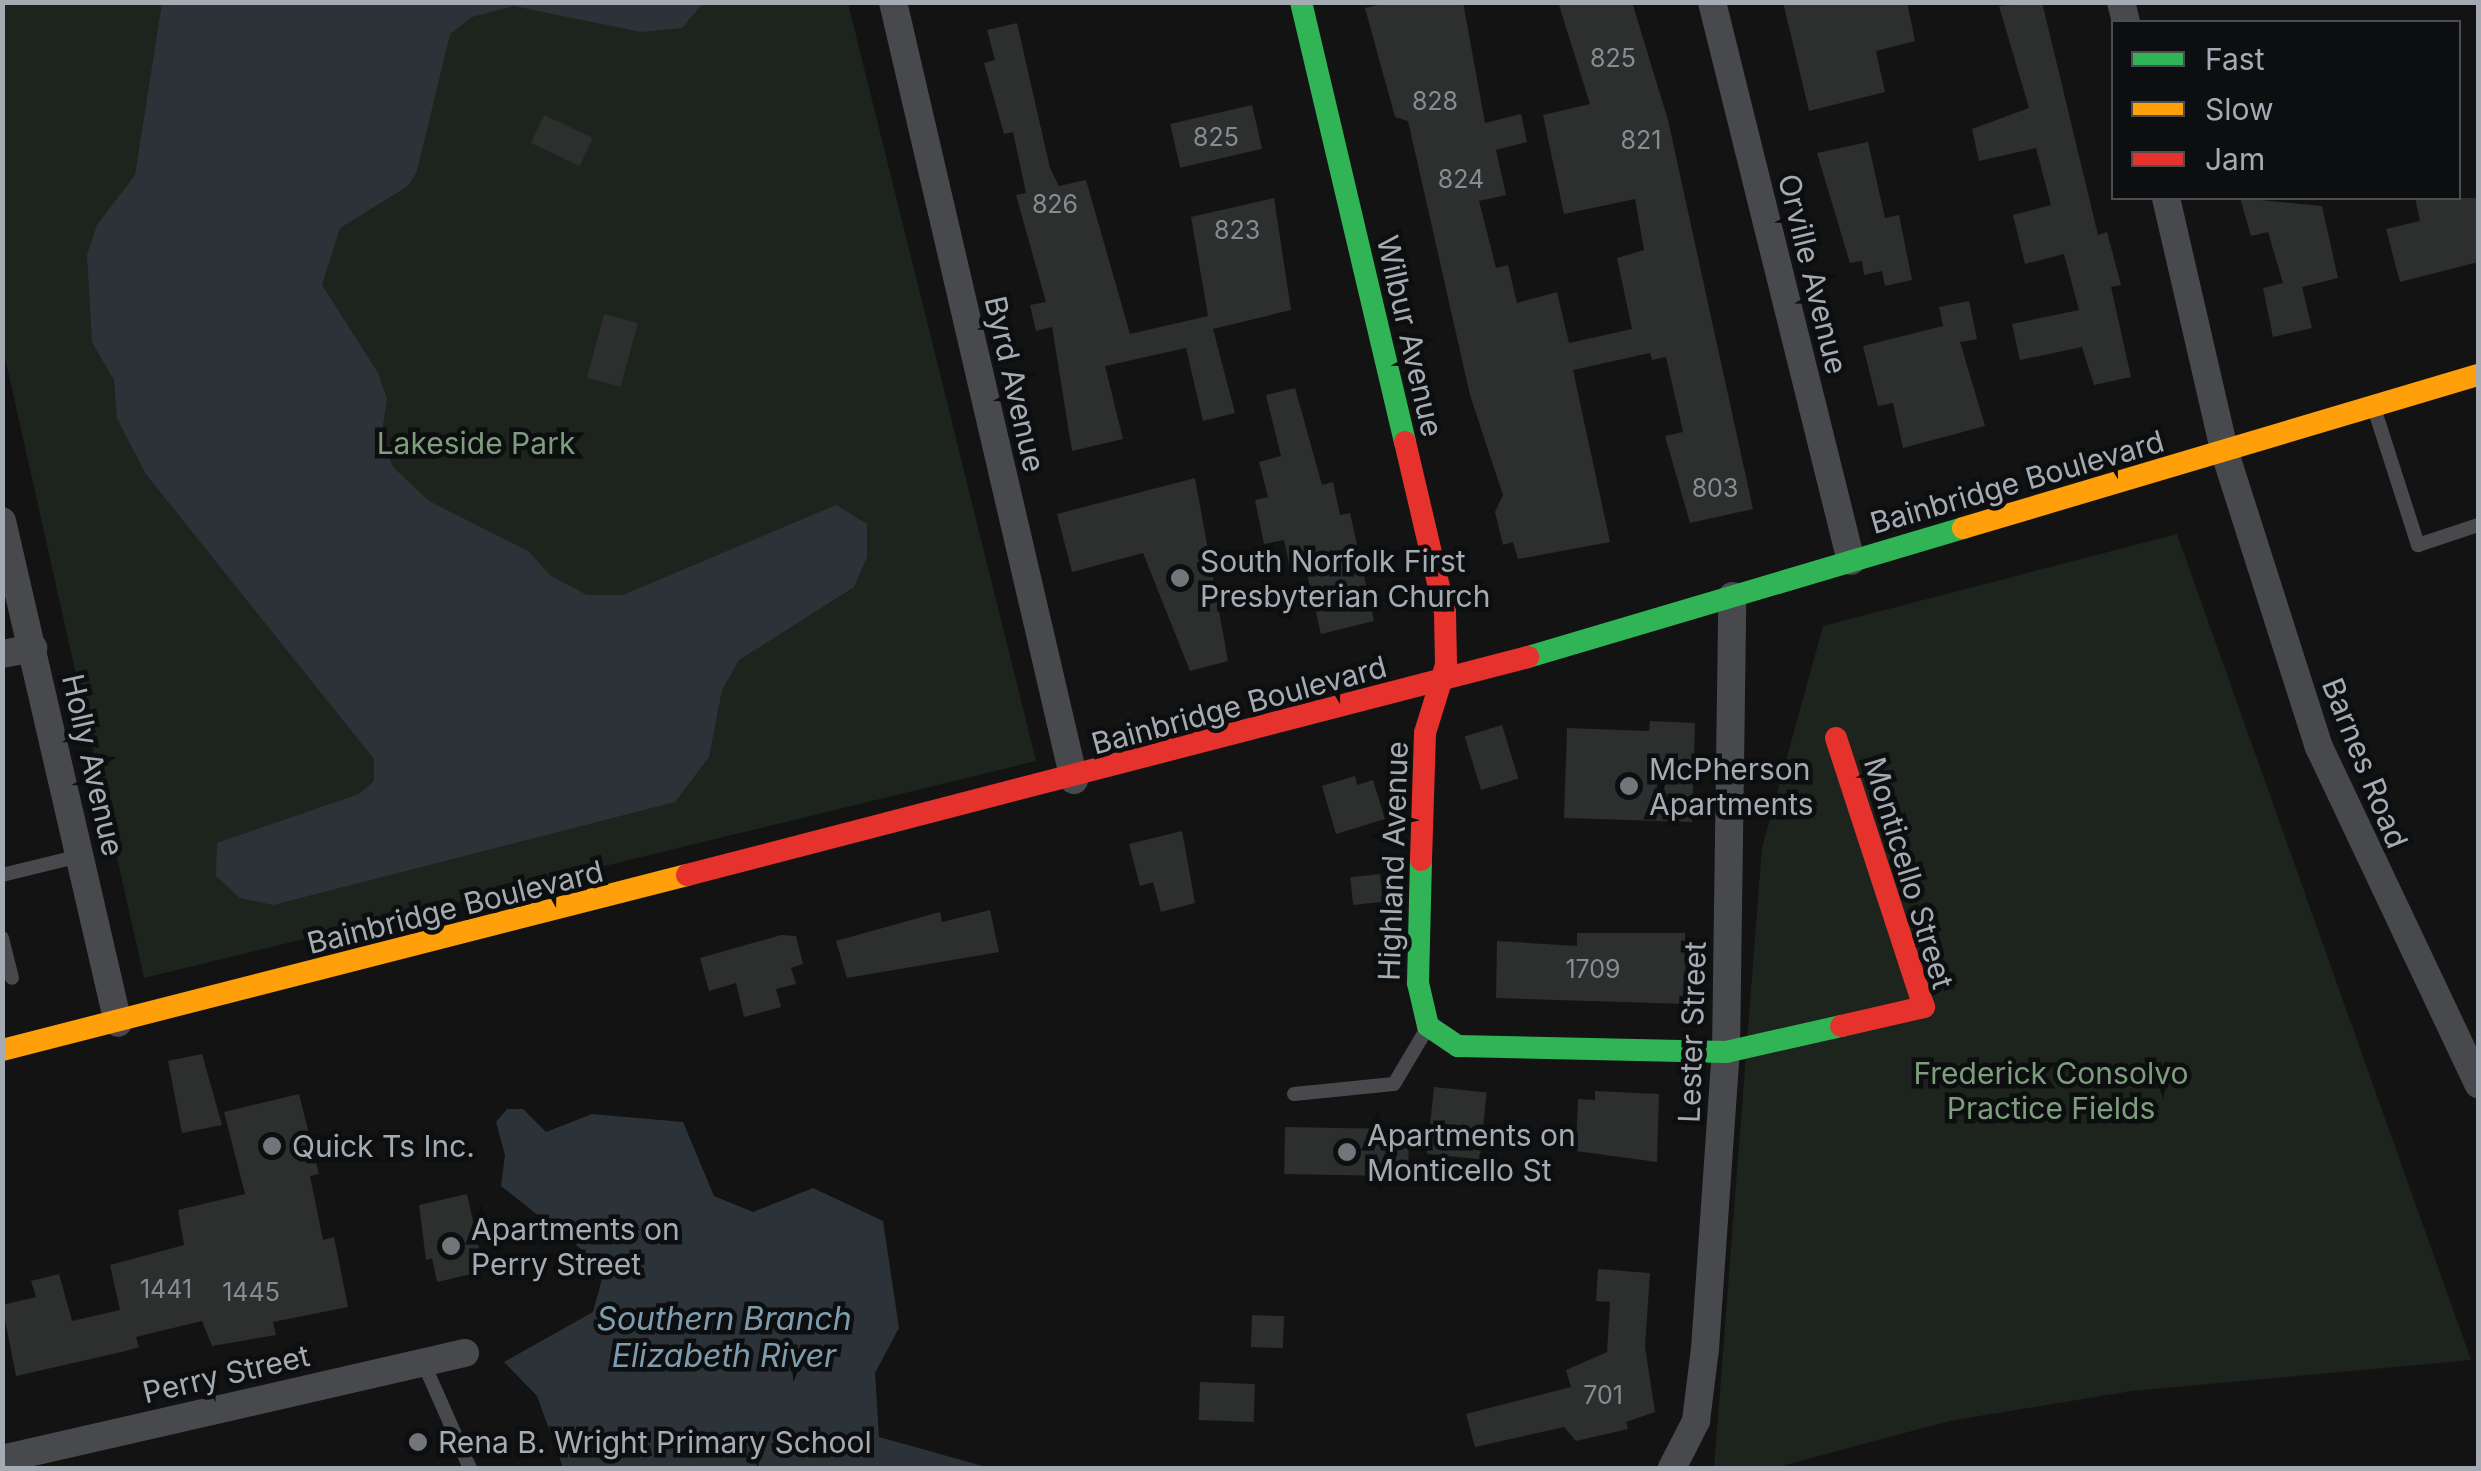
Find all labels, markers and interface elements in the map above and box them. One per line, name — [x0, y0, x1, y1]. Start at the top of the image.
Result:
legend — [2111, 20, 2461, 200]
text: Fast — [2205, 41, 2264, 77]
house number: 825 — [1590, 43, 1636, 73]
house number: 828 — [1412, 86, 1458, 116]
text: Slow — [2205, 91, 2274, 127]
house number: 825 — [1193, 122, 1239, 152]
house number: 821 — [1621, 125, 1661, 155]
text: Jam — [2205, 141, 2265, 177]
house number: 824 — [1438, 164, 1484, 194]
street label: Orville Avenue — [1771, 170, 1855, 378]
house number: 826 — [1032, 189, 1078, 219]
house number: 823 — [1214, 215, 1260, 245]
street label: Wilbur Avenue — [1369, 232, 1451, 440]
street label: Byrd Avenue — [977, 293, 1053, 475]
street label: Bainbridge Boulevard — [1866, 423, 2168, 541]
park label: Lakeside Park — [377, 425, 575, 461]
house number: 803 — [1692, 473, 1738, 503]
place label: South Norfolk First Presbyterian Church — [1200, 543, 1490, 614]
marker: South Norfolk First Presbyterian Church — [1169, 567, 1191, 589]
street label: Bainbridge Boulevard — [1088, 648, 1390, 762]
street label: Holly Avenue — [55, 671, 131, 859]
street label: Barnes Road — [2315, 673, 2415, 853]
street label: Highland Avenue — [1371, 741, 1415, 981]
place label: McPherson Apartments — [1649, 751, 1814, 822]
street label: Monticello Street — [1857, 753, 1961, 993]
marker: McPherson Apartments — [1618, 775, 1640, 797]
street label: Bainbridge Boulevard — [303, 853, 607, 961]
street label: Lester Street — [1671, 941, 1713, 1123]
house number: 1709 — [1565, 954, 1621, 984]
park label: Frederick Consolvo Practice Fields — [1913, 1055, 2189, 1126]
place label: Apartments on Monticello St — [1367, 1117, 1576, 1188]
place label: Quick Ts Inc. — [292, 1128, 475, 1164]
marker: Quick Ts Inc. — [261, 1135, 283, 1157]
marker: Apartments on Monticello St — [1336, 1141, 1358, 1163]
place label: Apartments on Perry Street — [471, 1211, 680, 1282]
marker: Apartments on Perry Street — [440, 1235, 462, 1257]
house number: 1441 — [140, 1274, 192, 1304]
house number: 1445 — [222, 1277, 280, 1307]
water label: Southern Branch Elizabeth River — [596, 1301, 852, 1376]
street label: Perry Street — [139, 1337, 313, 1411]
house number: 701 — [1583, 1380, 1623, 1410]
place label: Rena B. Wright Primary School — [438, 1424, 872, 1460]
marker: Rena B. Wright Primary School — [407, 1431, 429, 1453]

